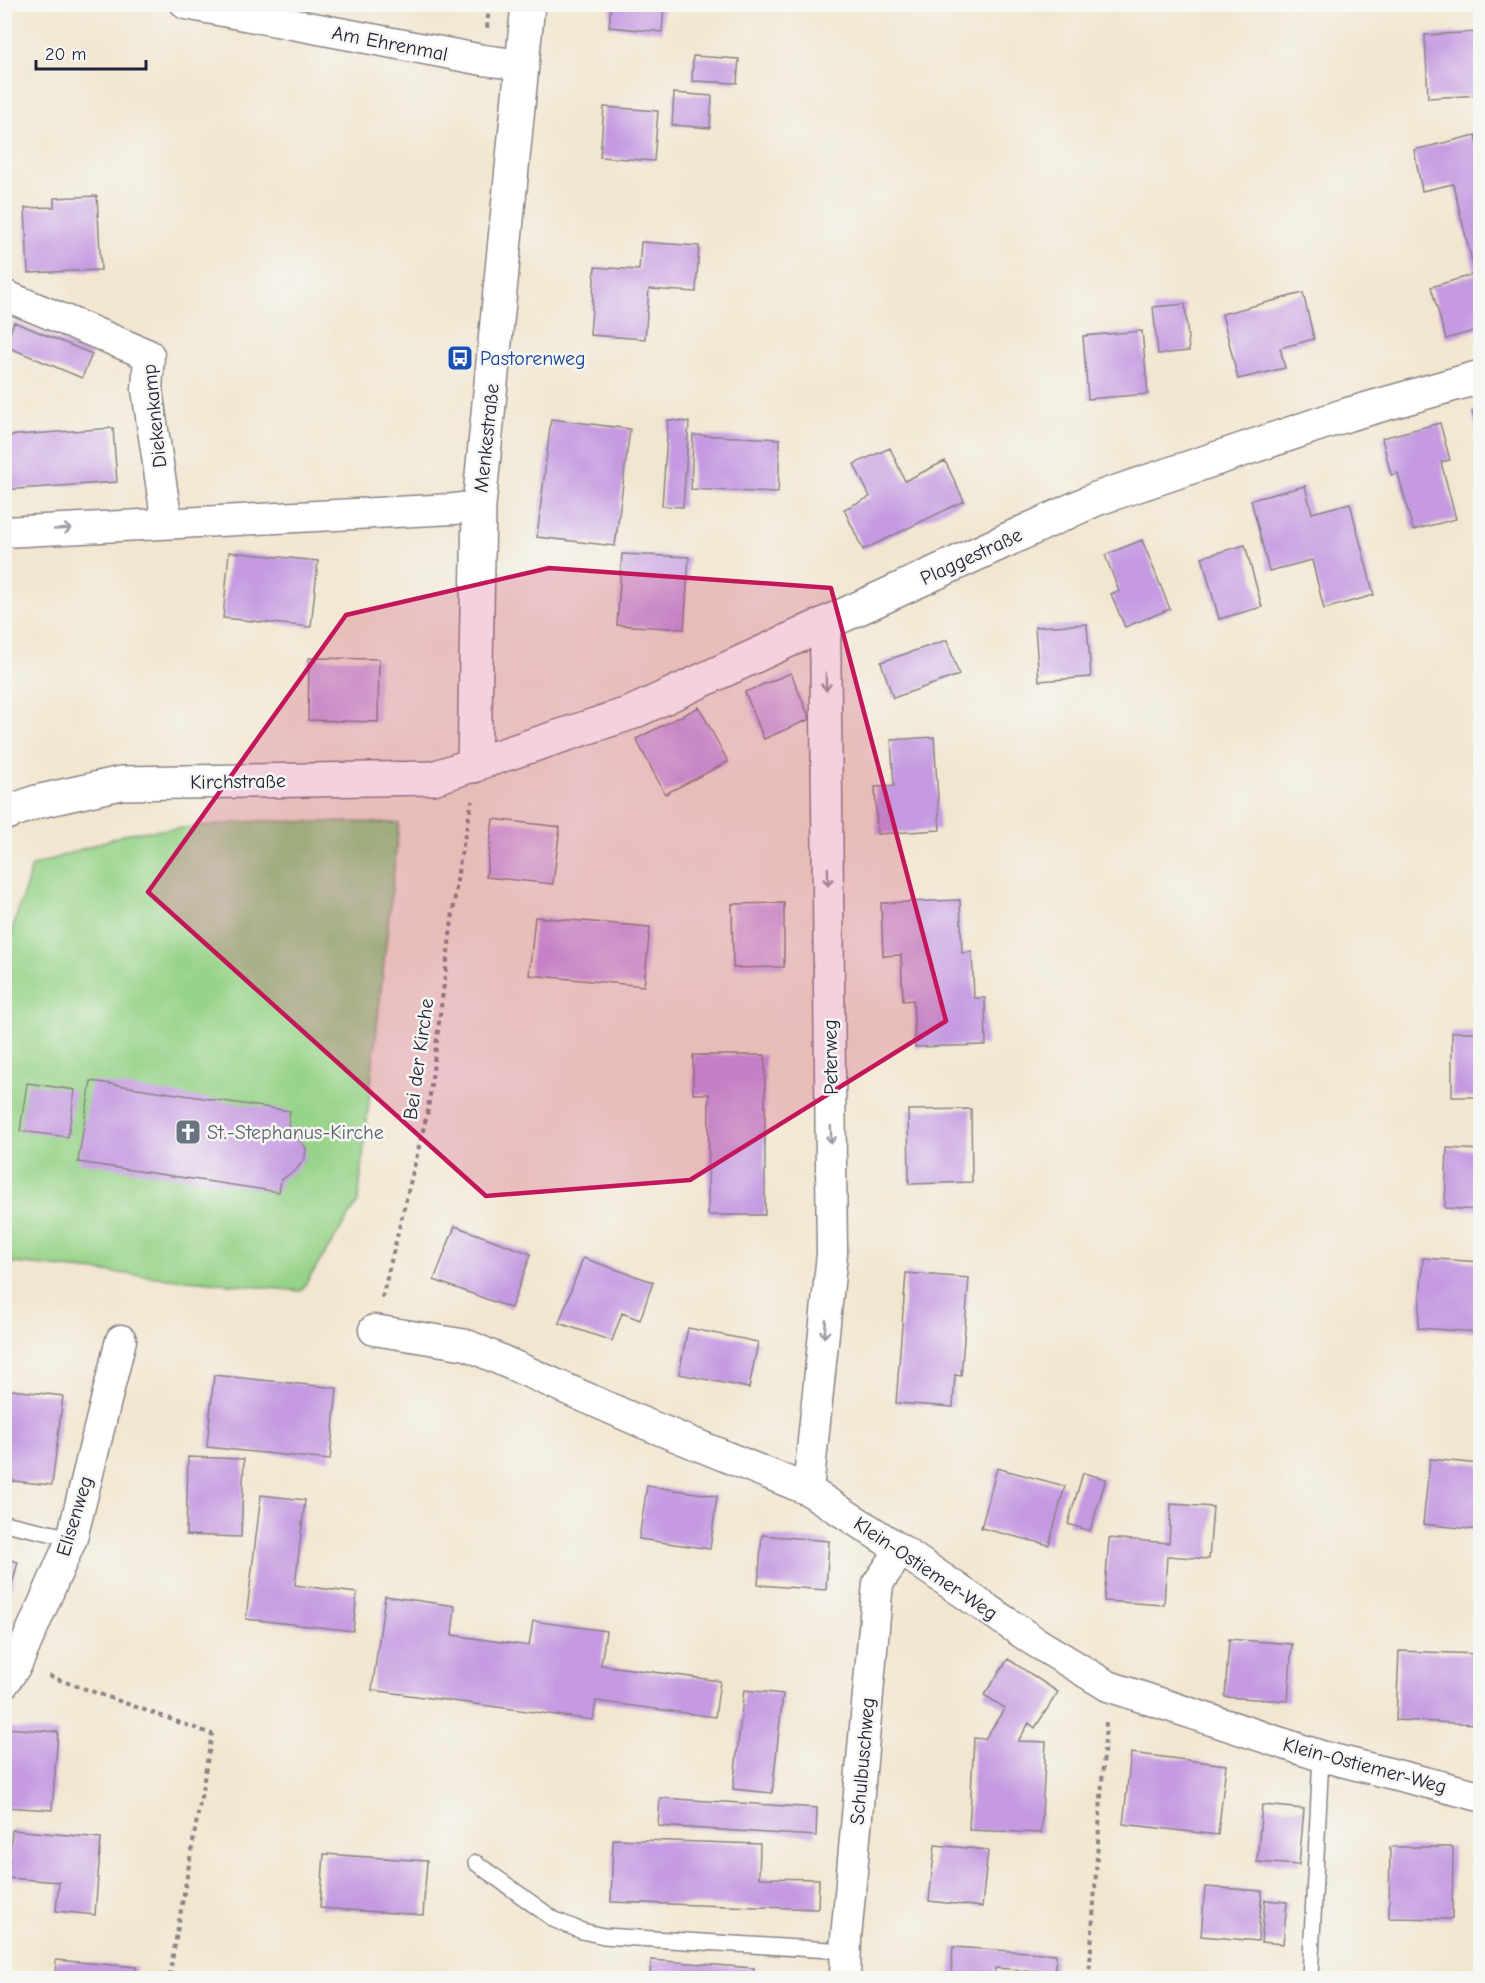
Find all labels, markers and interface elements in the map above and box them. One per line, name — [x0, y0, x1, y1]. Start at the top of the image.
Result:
street label: Am Ehrenmal — [330, 21, 450, 66]
scale bar — [36, 33, 146, 71]
text: 20 m — [45, 44, 86, 65]
bus stop icon: Pastorenweg — [445, 343, 475, 373]
place label: Pastorenweg — [480, 347, 586, 370]
street label: Diekenkamp — [138, 363, 171, 469]
street label: Menkestraße — [469, 382, 504, 494]
one-way arrow — [52, 523, 72, 534]
street label: Plaggestraße — [917, 523, 1026, 590]
one-way arrow — [820, 671, 832, 691]
street label: Kirchstraße — [190, 769, 286, 794]
one-way arrow — [822, 866, 834, 886]
street label: Bei der Kirche — [399, 997, 438, 1121]
street label: Peterweg — [818, 1019, 843, 1095]
church icon: St.-Stephanus-Kirche — [173, 1117, 203, 1147]
place label: St.-Stephanus-Kirche — [207, 1121, 384, 1144]
one-way arrow — [825, 1124, 837, 1144]
one-way arrow — [819, 1319, 830, 1339]
street label: Elisenweg — [51, 1473, 98, 1559]
street label: Klein-Ostiemer-Weg — [849, 1512, 1002, 1625]
street label: Schulbuschweg — [845, 1696, 880, 1826]
street label: Klein-Ostiemer-Weg — [1281, 1733, 1449, 1798]

